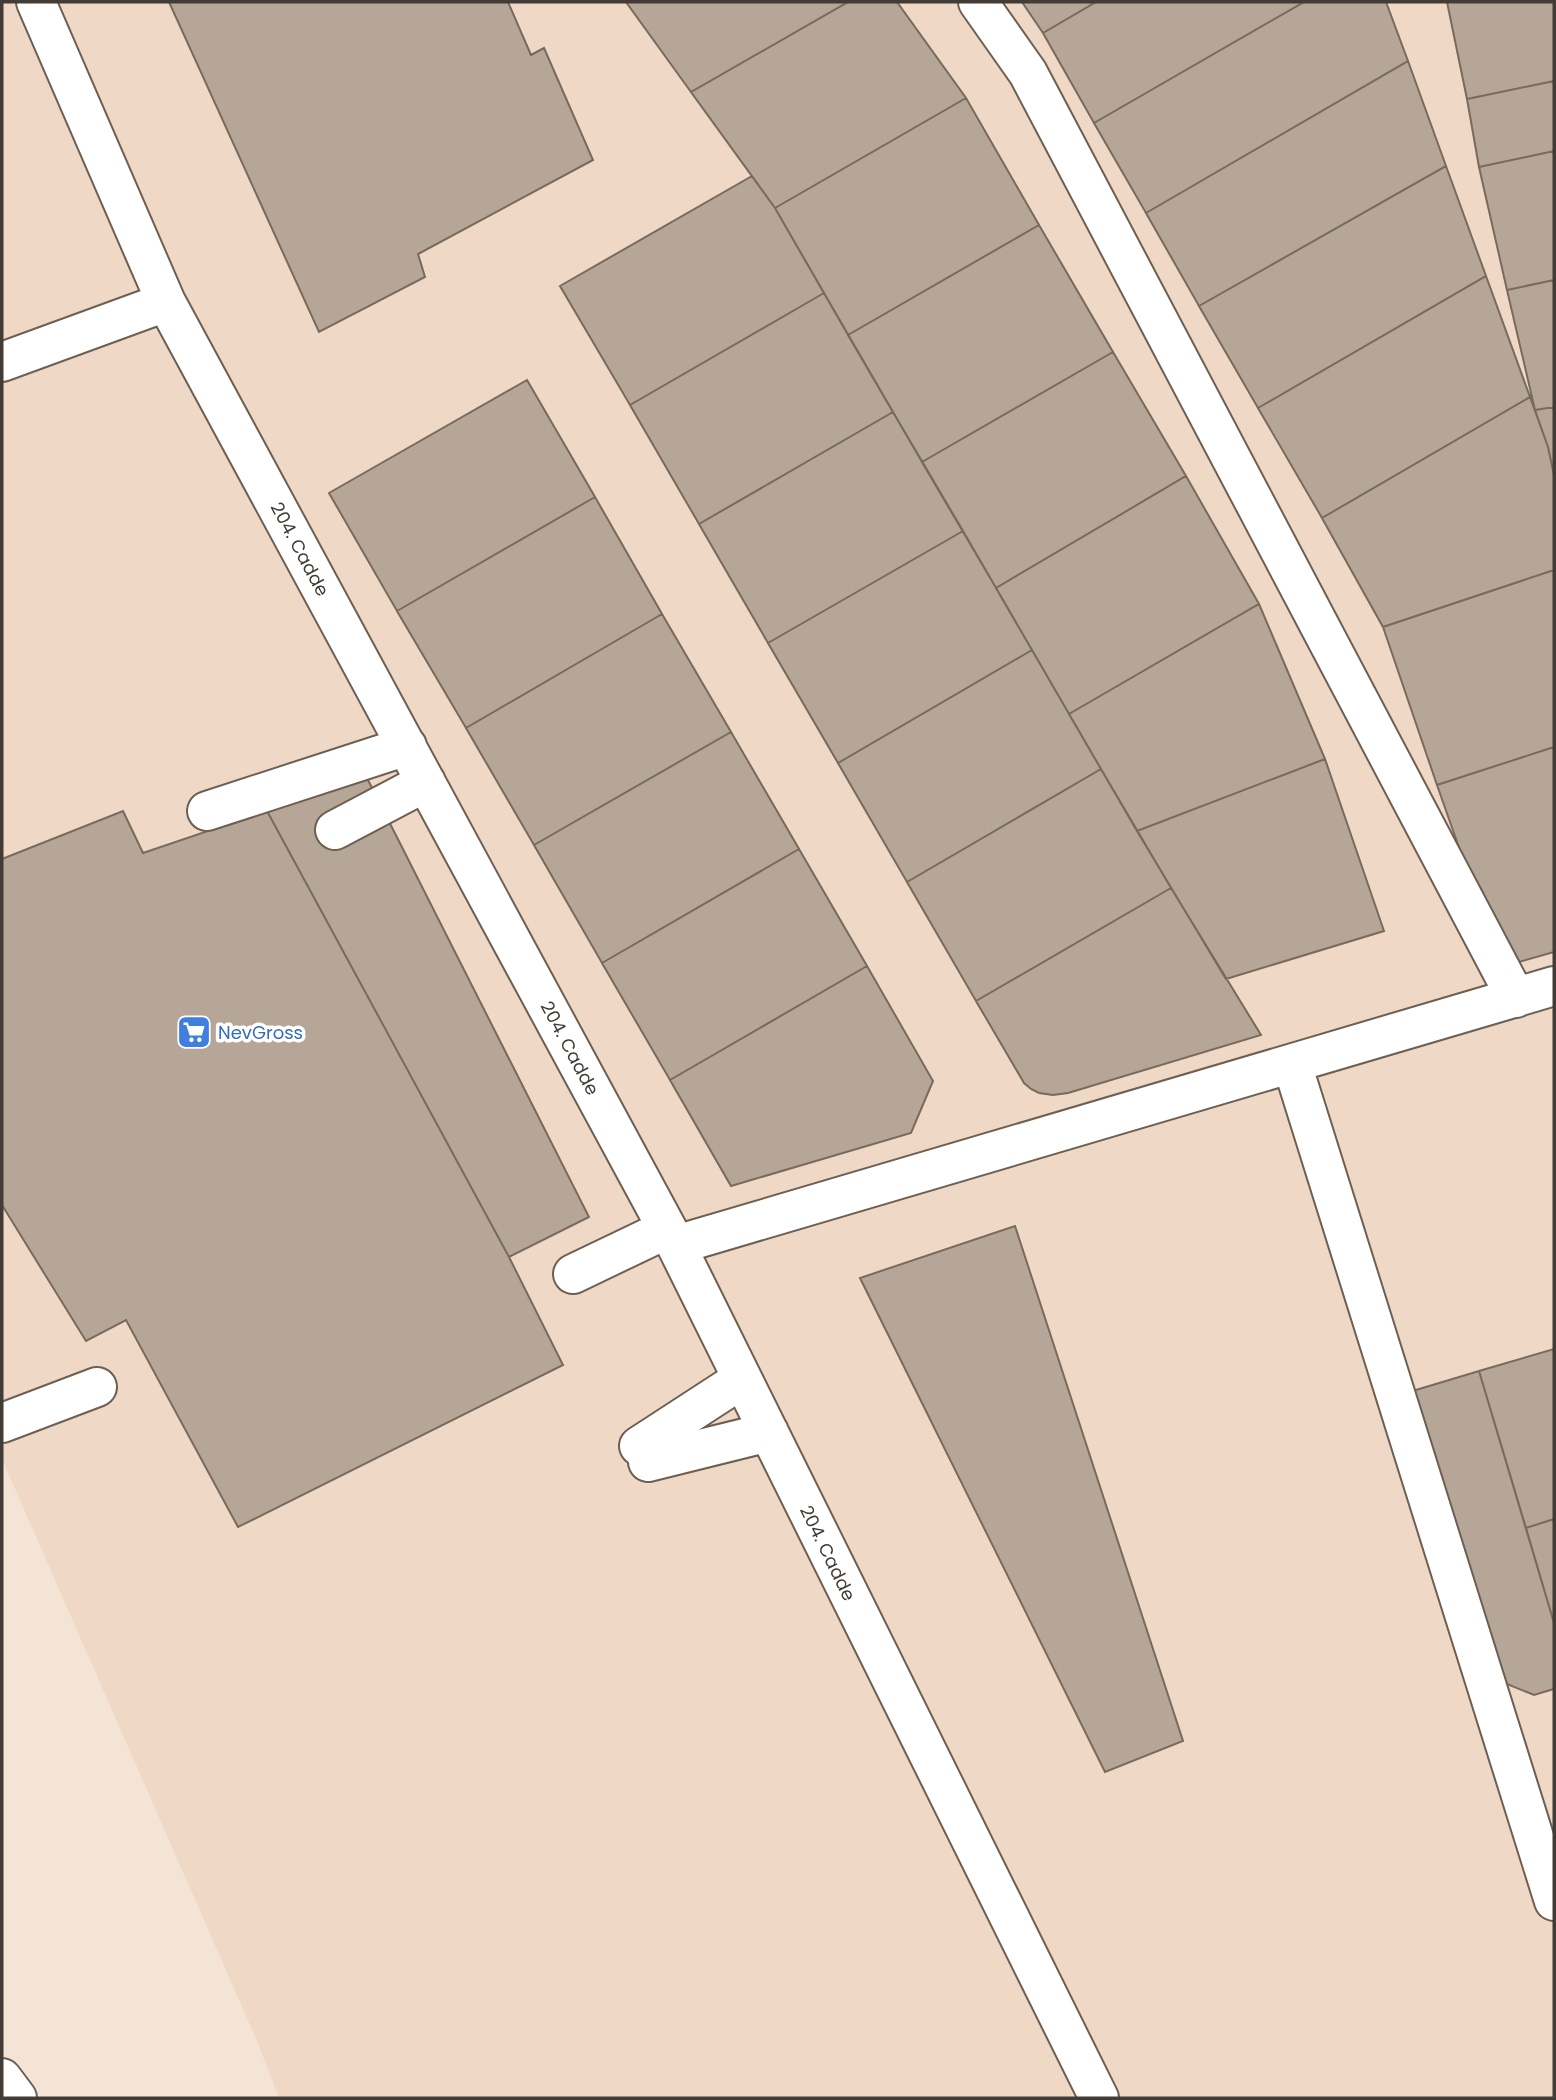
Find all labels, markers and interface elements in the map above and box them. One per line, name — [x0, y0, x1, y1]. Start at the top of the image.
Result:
street label: 204. Cadde — [265, 498, 335, 600]
street label: 204. Cadde — [535, 997, 605, 1099]
supermarket icon: NevGross — [175, 1013, 213, 1051]
place label: NevGross — [218, 1020, 303, 1045]
street label: 204. Cadde — [794, 1501, 862, 1605]

